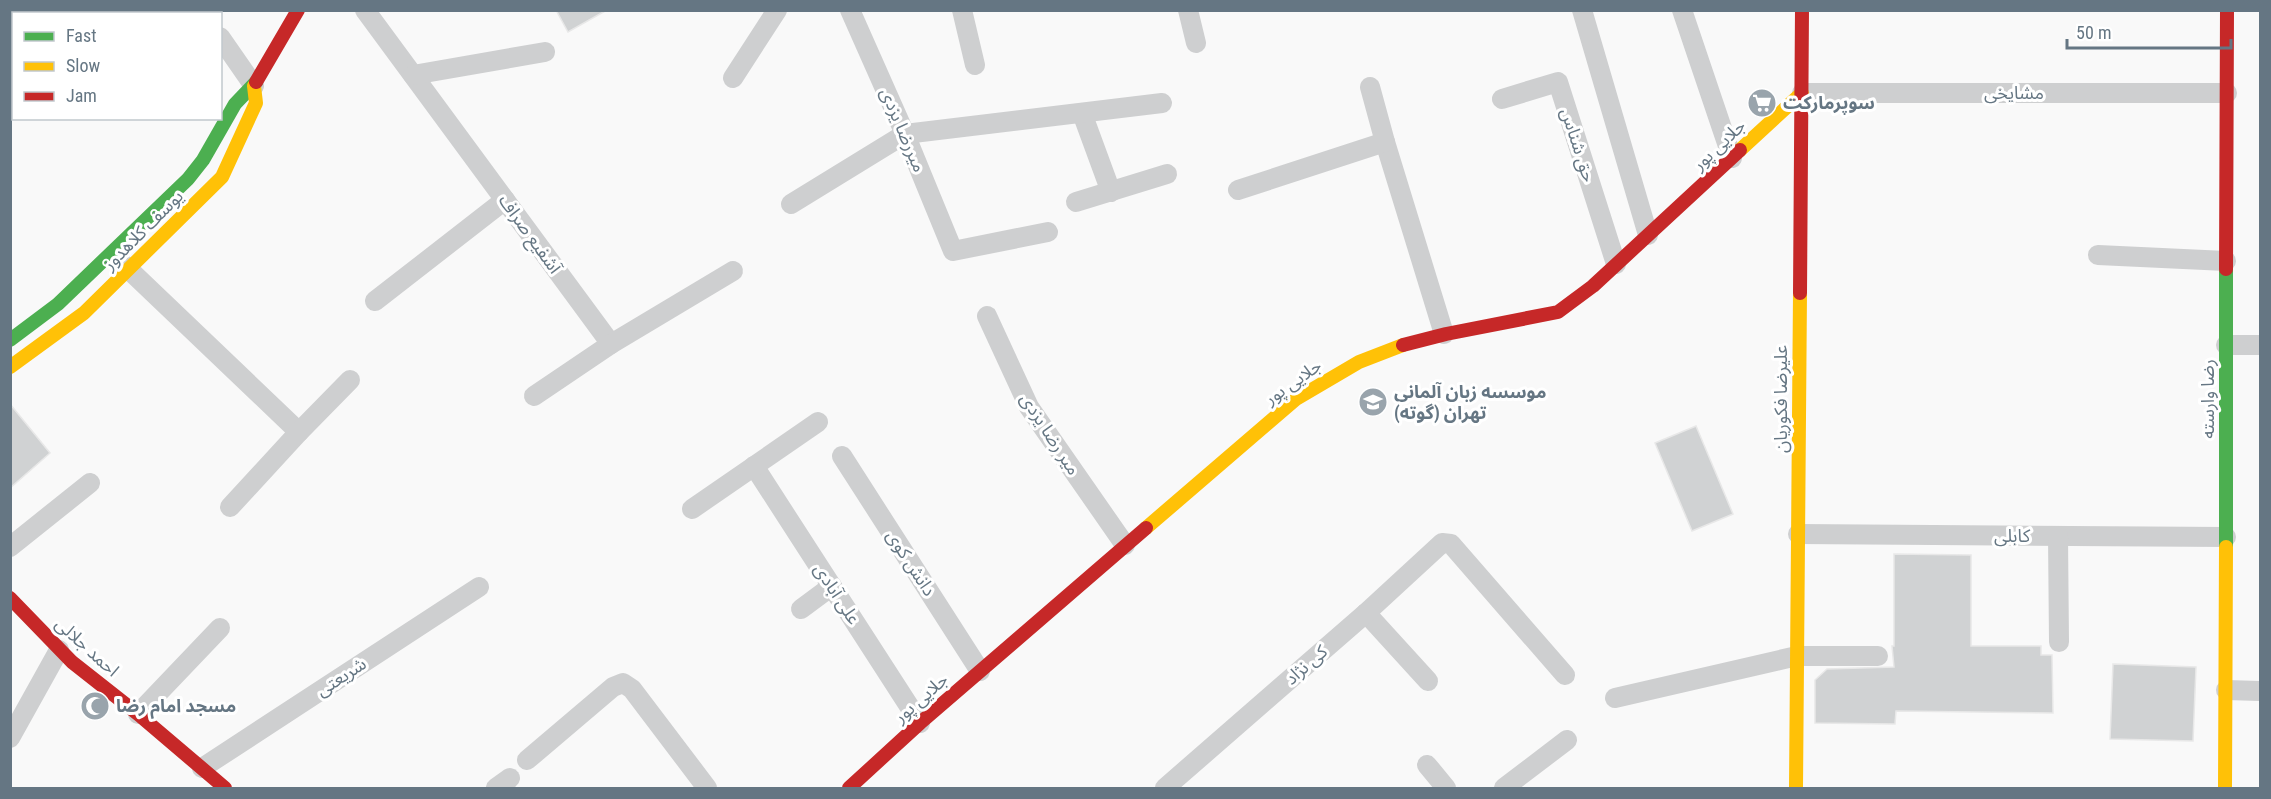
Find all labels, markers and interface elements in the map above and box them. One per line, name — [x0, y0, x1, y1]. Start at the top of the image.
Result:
legend — [12, 12, 222, 120]
scale bar — [2067, 12, 2230, 50]
text: 50 m — [2076, 22, 2111, 43]
text: Fast — [66, 25, 97, 46]
text: Slow — [66, 55, 101, 76]
street label: مشایخی — [1984, 82, 2044, 104]
text: Jam — [66, 85, 97, 106]
street label: میررضا یزدی — [875, 85, 931, 175]
supermarket icon: سوپرمارکت — [1746, 87, 1778, 119]
place label: سوپرمارکت — [1783, 92, 1875, 115]
street label: حق شناس — [1556, 105, 1600, 185]
street label: جلایی پور — [1687, 115, 1750, 176]
street label: یوسف کلاهدوز — [98, 185, 188, 275]
street label: آشفیع صراف — [491, 190, 567, 280]
street label: علیرضا فکوریان — [1770, 345, 1792, 453]
street label: جلایی پور — [1259, 354, 1326, 410]
street label: رضا وارسته — [2197, 359, 2219, 439]
place label: موسسه زبان آلمانی تهران (گوته) — [1394, 381, 1547, 424]
school or university icon: موسسه زبان آلمانی تهران (گوته) — [1357, 386, 1389, 418]
street label: میر رضا یزدی — [1015, 389, 1085, 479]
street label: کابلی — [1994, 525, 2031, 547]
street label: دانش کوی — [882, 526, 940, 600]
street label: علی آبادی — [809, 559, 865, 629]
street label: احمد جلالی — [51, 613, 123, 681]
street label: کی نژاد — [1280, 640, 1332, 689]
street label: شریعتی — [312, 653, 370, 701]
street label: جلایی پور — [889, 668, 953, 728]
mosque icon: مسجد امام رضا — [79, 690, 111, 722]
place label: مسجد امام رضا — [116, 695, 236, 719]

